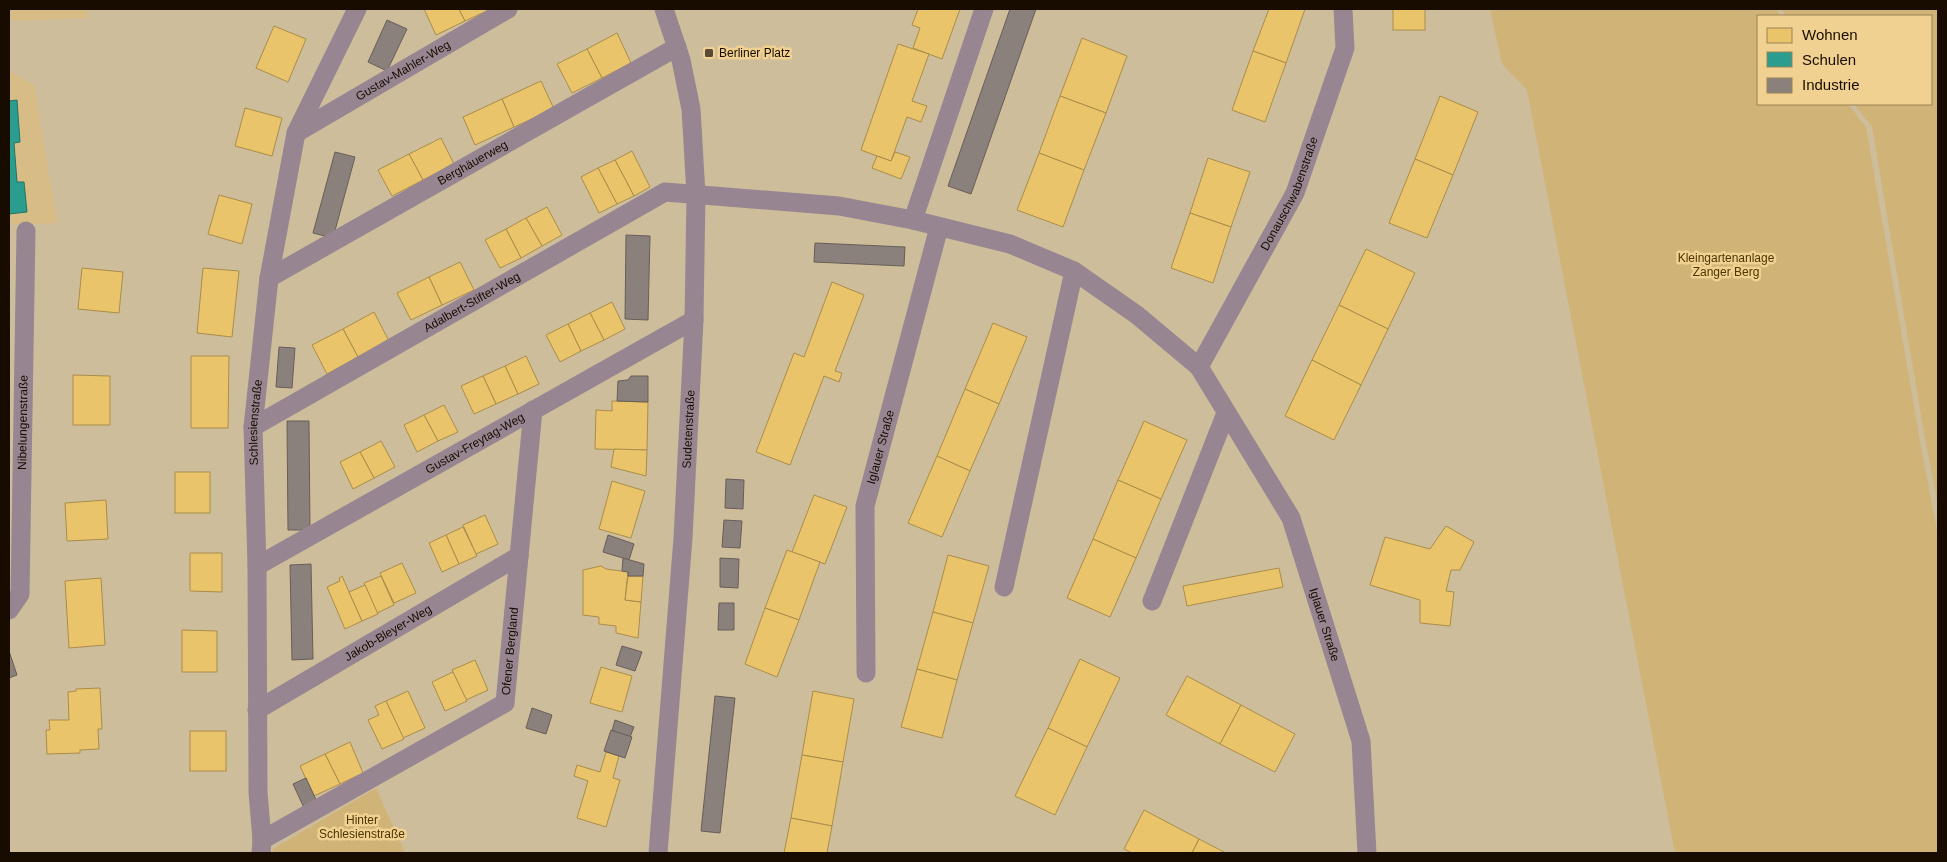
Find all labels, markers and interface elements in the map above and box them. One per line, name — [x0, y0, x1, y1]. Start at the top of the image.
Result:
legend — [1757, 15, 1932, 105]
text: Wohnen — [1802, 26, 1858, 43]
street label: Gustav-Mahler-Weg — [353, 37, 453, 104]
place label: Berliner Platz — [719, 46, 790, 60]
marker: Berliner Platz — [703, 47, 715, 59]
text: Schulen — [1802, 51, 1856, 68]
text: Industrie — [1802, 76, 1860, 93]
street label: Donauschwabenstraße — [1258, 135, 1321, 253]
street label: Berghäuerweg — [435, 137, 510, 188]
park label: Kleingartenanlage Zanger Berg — [1678, 251, 1775, 279]
street label: Adalbert-Stifter-Weg — [421, 269, 523, 335]
street label: Nibelungenstraße — [15, 375, 31, 470]
street label: Schlesienstraße — [246, 378, 265, 466]
street label: Sudetenstraße — [680, 389, 697, 469]
street label: Iglauer Straße — [864, 408, 897, 486]
street label: Gustav-Freytag-Weg — [423, 410, 527, 477]
street label: Iglauer Straße — [1306, 586, 1343, 663]
street label: Jakob-Bleyer-Weg — [342, 602, 434, 664]
street label: Ofener Bergland — [499, 607, 521, 696]
park label: Hinter Schlesienstraße — [319, 813, 405, 841]

